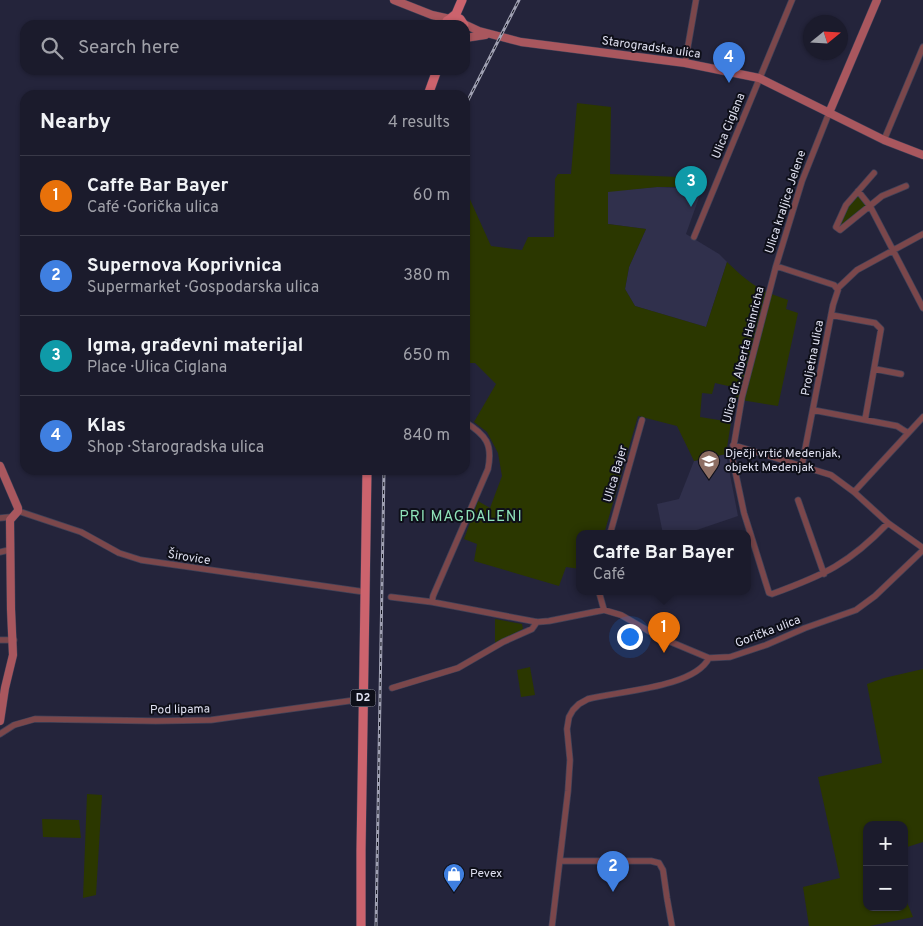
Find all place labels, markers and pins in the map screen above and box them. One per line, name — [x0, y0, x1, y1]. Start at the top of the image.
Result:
pin: 4 — [713, 42, 745, 83]
pin: 3 — [675, 166, 707, 207]
place label: Dječji vrtić Medenjak, objekt Medenjak — [725, 446, 841, 476]
school or university icon: Dječji vrtić Medenjak, objekt Medenjak — [697, 449, 721, 480]
pin: 1 — [648, 612, 680, 653]
pin: 2 — [597, 851, 629, 892]
shop icon: Pevex — [442, 862, 466, 893]
place label: Pevex — [470, 866, 502, 882]

